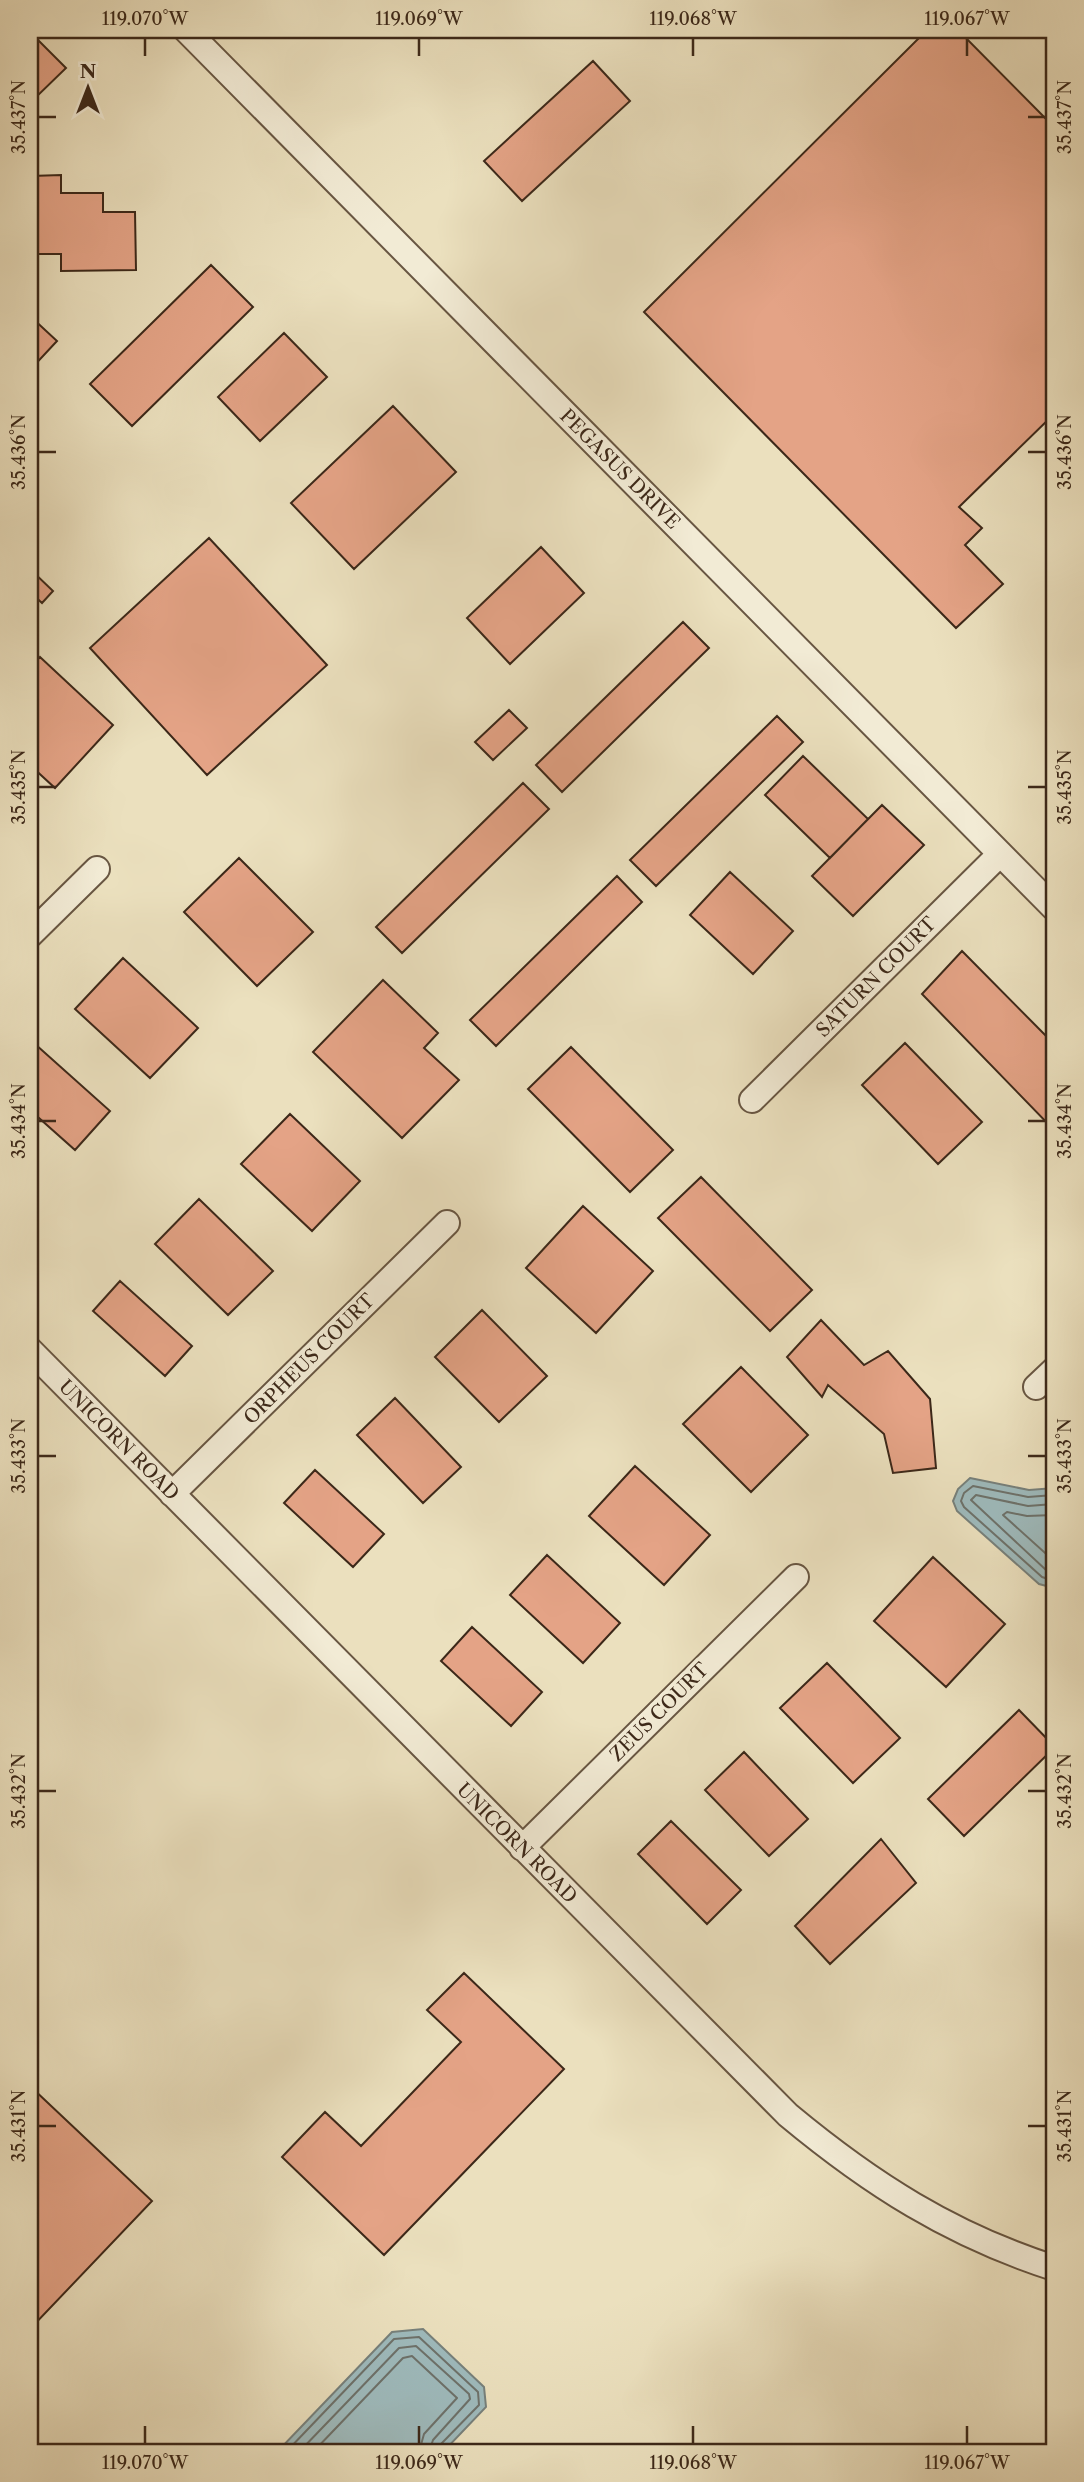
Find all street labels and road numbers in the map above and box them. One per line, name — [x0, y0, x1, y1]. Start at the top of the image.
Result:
street label: PEGASUS DRIVE — [555, 404, 685, 534]
street label: SATURN COURT — [811, 912, 941, 1042]
street label: ORPHEUS COURT — [239, 1288, 380, 1429]
street label: UNICORN ROAD — [54, 1375, 184, 1505]
street label: ZEUS COURT — [605, 1657, 714, 1766]
street label: UNICORN ROAD — [452, 1778, 582, 1908]

